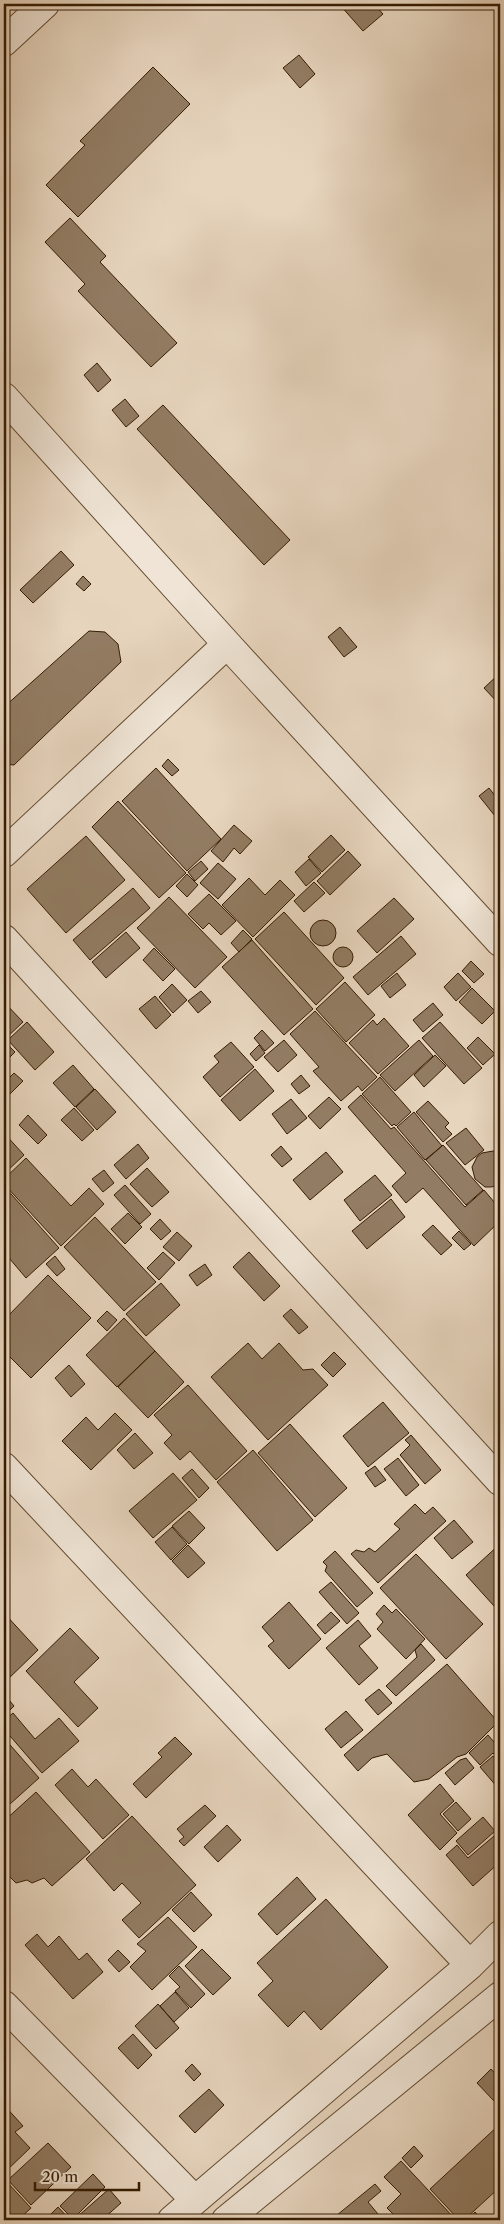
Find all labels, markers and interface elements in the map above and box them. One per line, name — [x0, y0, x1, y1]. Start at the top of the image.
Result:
scale bar — [35, 2159, 139, 2191]
text: 20 m — [42, 2167, 78, 2186]

